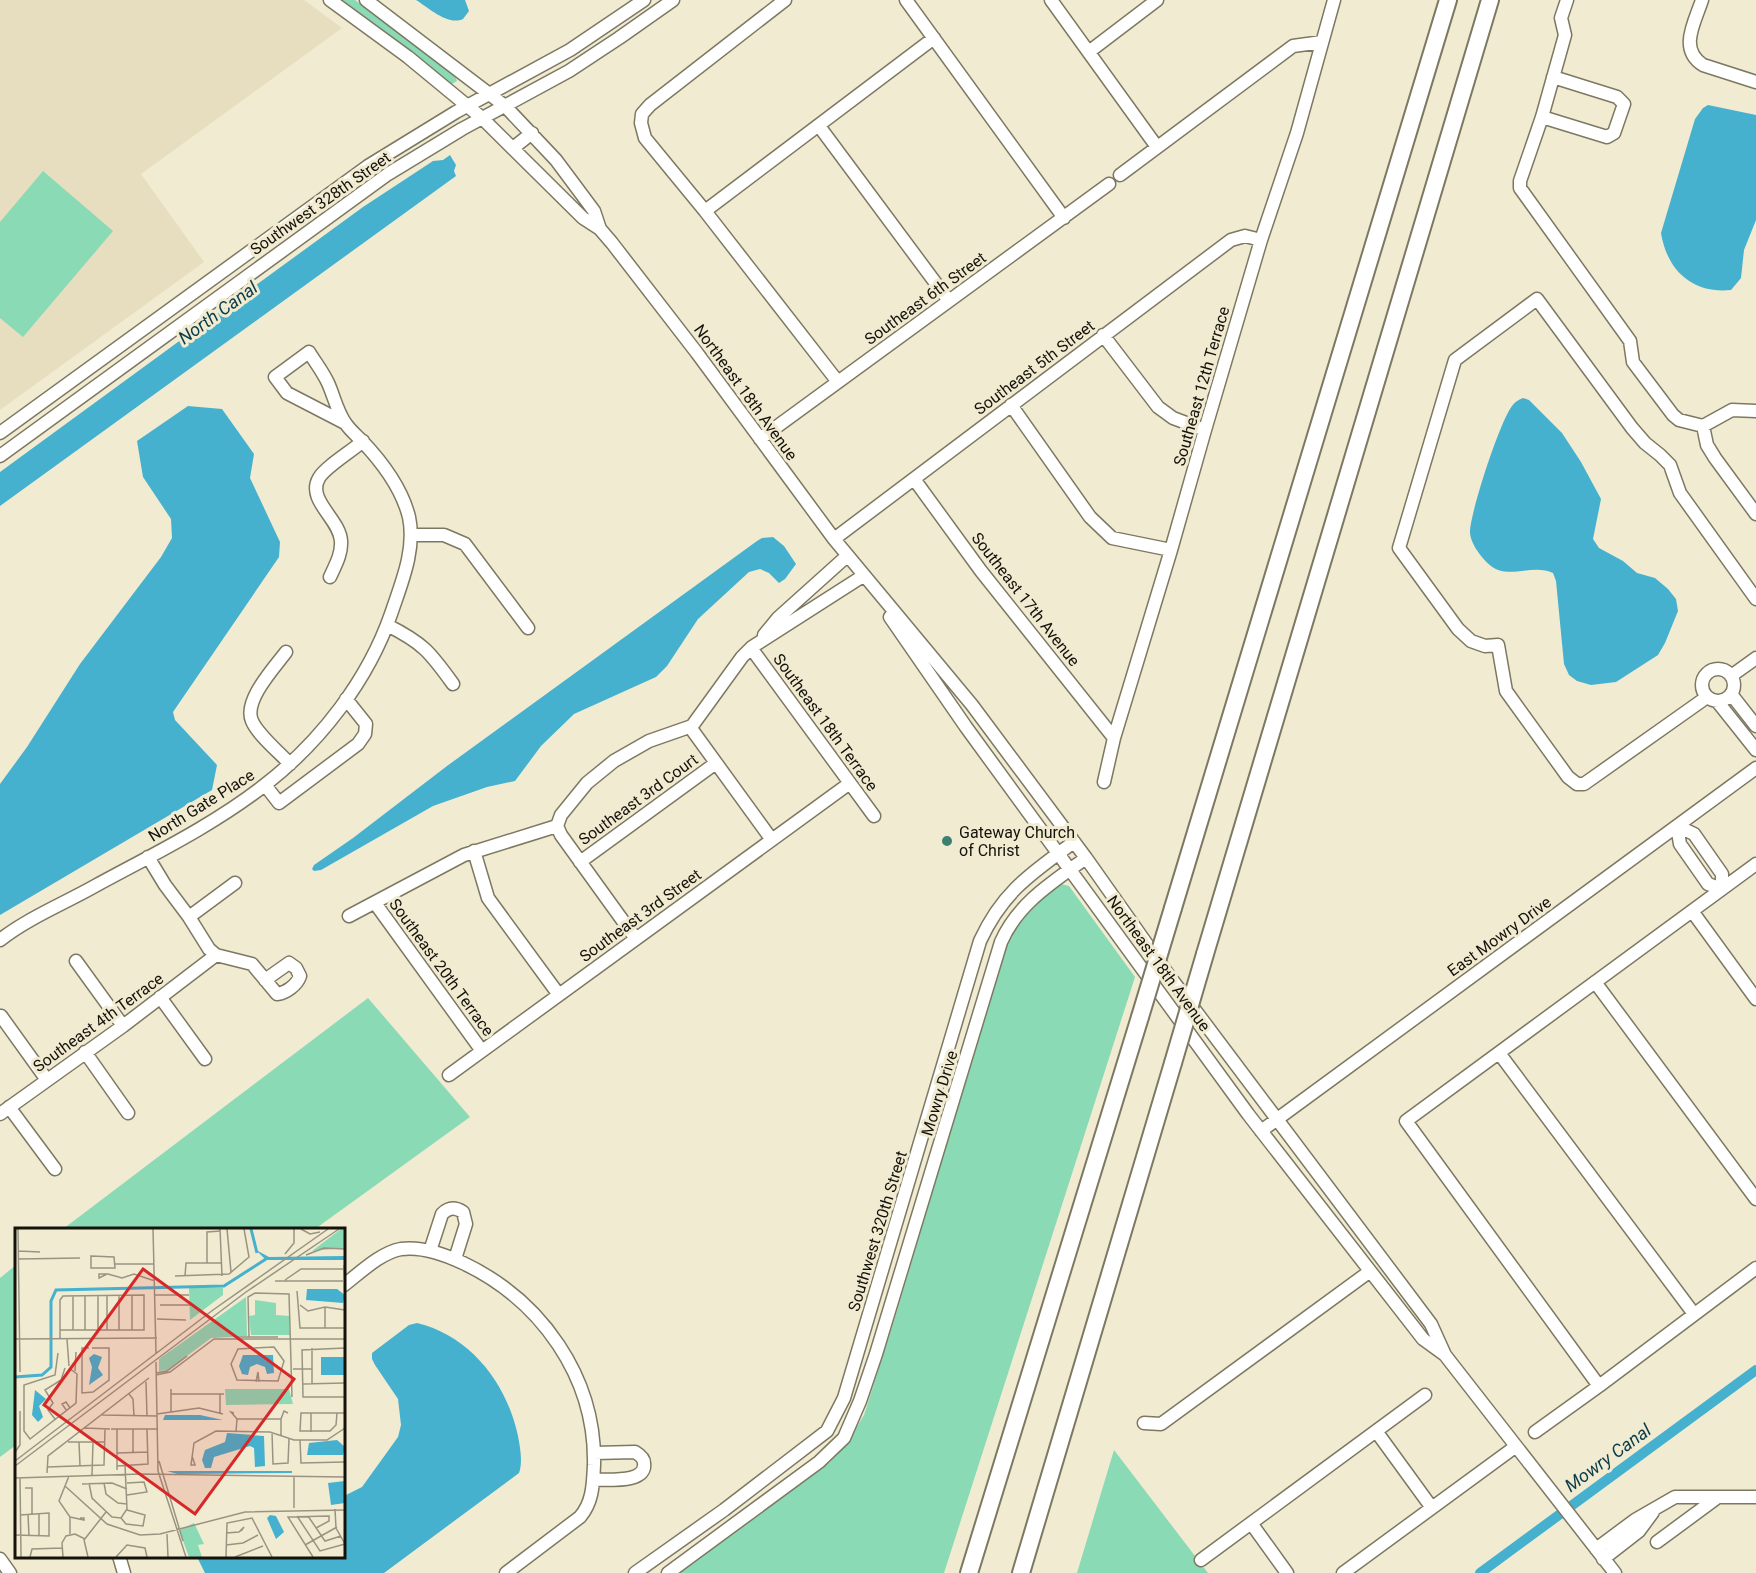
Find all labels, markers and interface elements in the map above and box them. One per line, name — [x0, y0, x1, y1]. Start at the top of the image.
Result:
street label: Southwest 328th Street — [247, 148, 394, 259]
street label: Southeast 6th Street — [861, 248, 990, 349]
water label: North Canal — [174, 276, 262, 348]
street label: Southeast 12th Terrace — [1170, 304, 1233, 468]
street label: Southeast 5th Street — [971, 316, 1098, 419]
street label: Northeast 18th Avenue — [690, 321, 801, 464]
street label: Southeast 17th Avenue — [967, 529, 1084, 670]
street label: Southeast 18th Terrace — [769, 650, 882, 795]
street label: Southeast 3rd Court — [575, 750, 702, 849]
street label: North Gate Place — [145, 765, 258, 846]
place label: Gateway Church of Christ — [959, 823, 1075, 860]
marker: Gateway Church of Christ — [940, 834, 954, 848]
street label: Southeast 3rd Street — [576, 865, 705, 966]
street label: Northeast 18th Avenue — [1103, 892, 1214, 1035]
street label: East Mowry Drive — [1444, 892, 1555, 980]
street label: Southeast 20th Terrace — [385, 895, 498, 1040]
street label: Southeast 4th Terrace — [30, 969, 167, 1076]
street label: Mowry Drive — [918, 1048, 961, 1138]
street label: Southwest 320th Street — [844, 1149, 911, 1314]
inset map — [15, 1228, 345, 1558]
water label: Mowry Canal — [1561, 1419, 1655, 1496]

